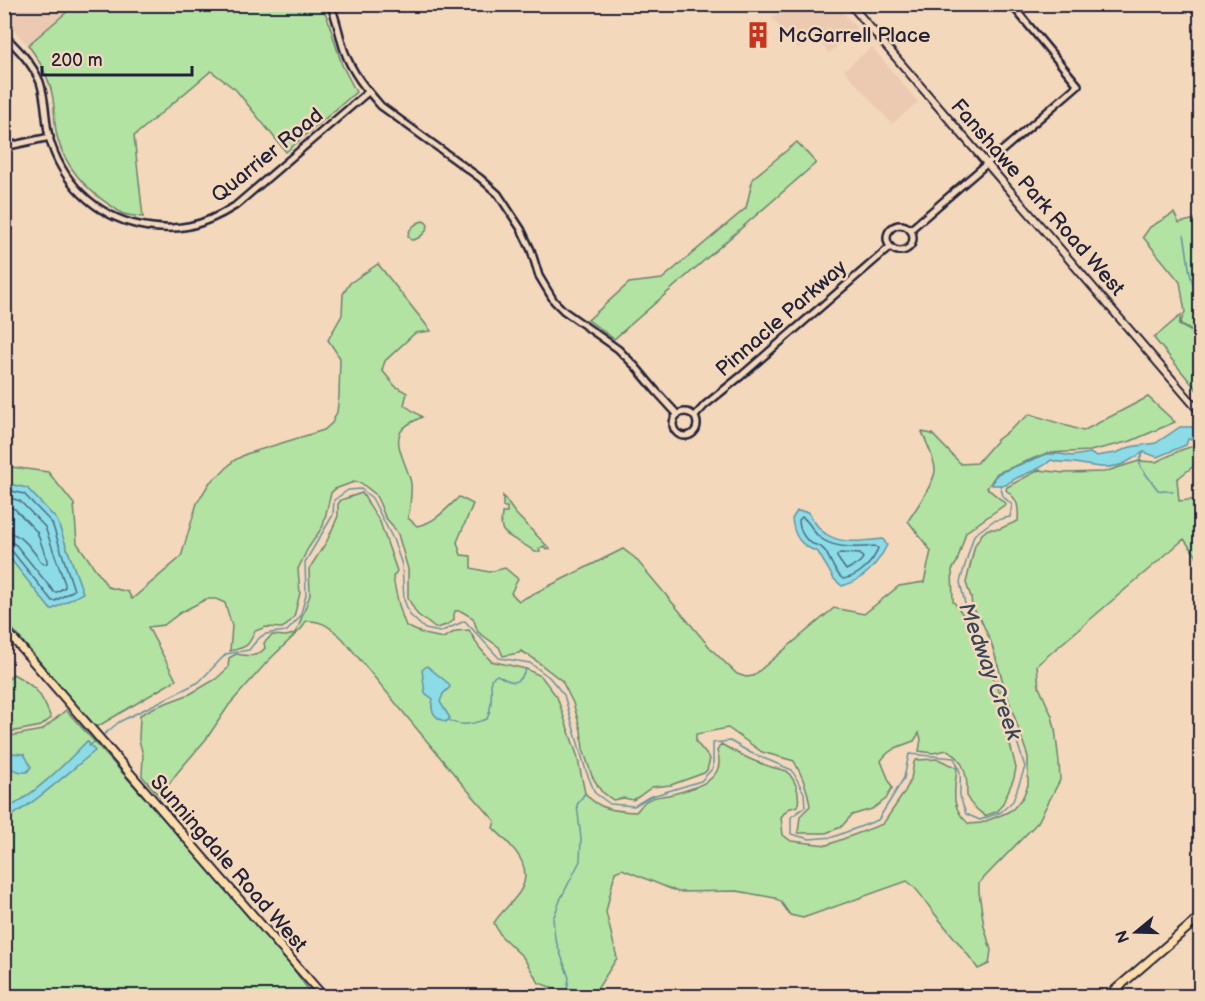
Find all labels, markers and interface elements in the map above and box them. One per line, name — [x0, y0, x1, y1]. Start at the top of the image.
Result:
building icon: McGarrell Place — [743, 20, 773, 50]
place label: McGarrell Place — [778, 23, 930, 48]
scale bar — [42, 39, 192, 77]
text: 200 m — [51, 50, 103, 71]
street label: Fanshawe Park Road West — [945, 94, 1130, 301]
street label: Quarrier Road — [206, 103, 328, 208]
street label: Pinnacle Parkway — [711, 254, 852, 382]
water label: Medway Creek — [952, 599, 1027, 745]
street label: Sunningdale Road West — [145, 770, 313, 957]
north arrow — [1106, 902, 1166, 962]
text: N — [1112, 928, 1134, 945]

